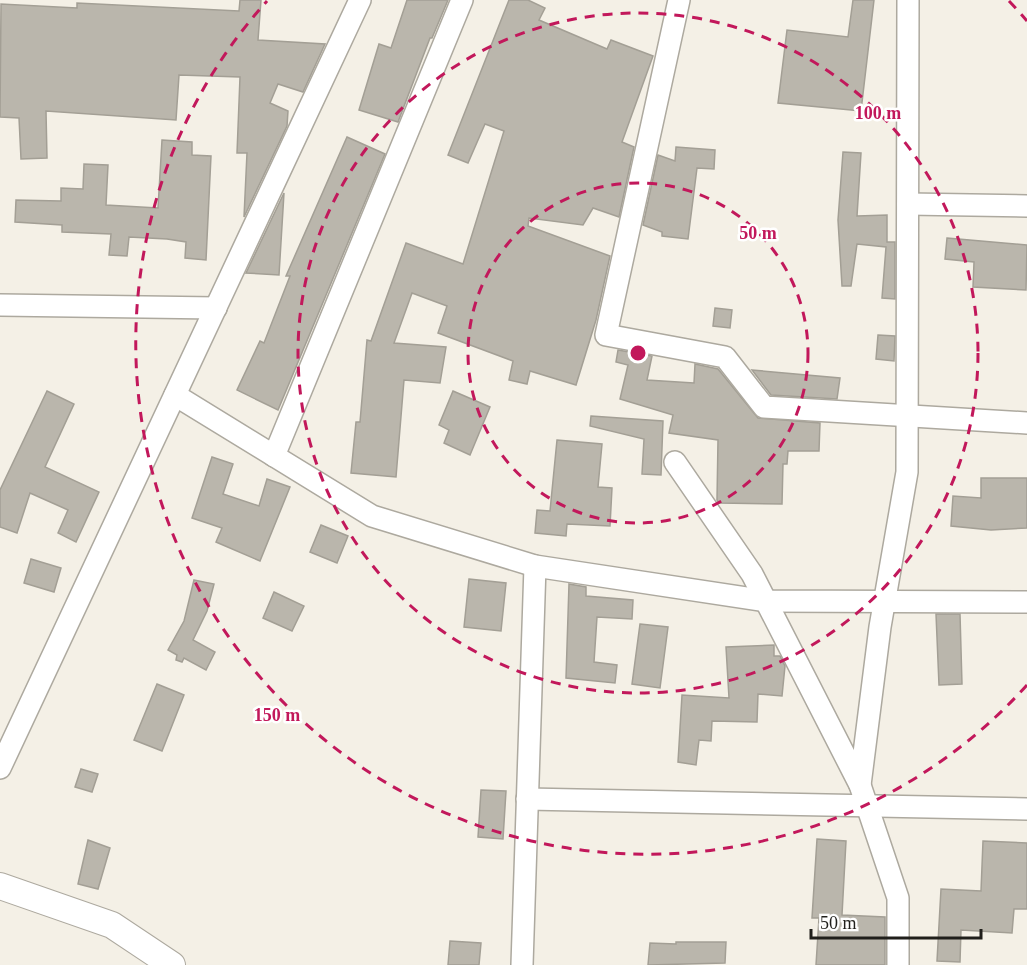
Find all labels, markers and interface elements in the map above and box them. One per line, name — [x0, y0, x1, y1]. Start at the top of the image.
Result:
text: 100 m — [855, 103, 901, 123]
text: 50 m — [739, 223, 777, 243]
centre of rings — [628, 343, 648, 363]
text: 150 m — [254, 705, 300, 725]
scale bar — [811, 902, 980, 940]
text: 50 m — [820, 913, 857, 933]

